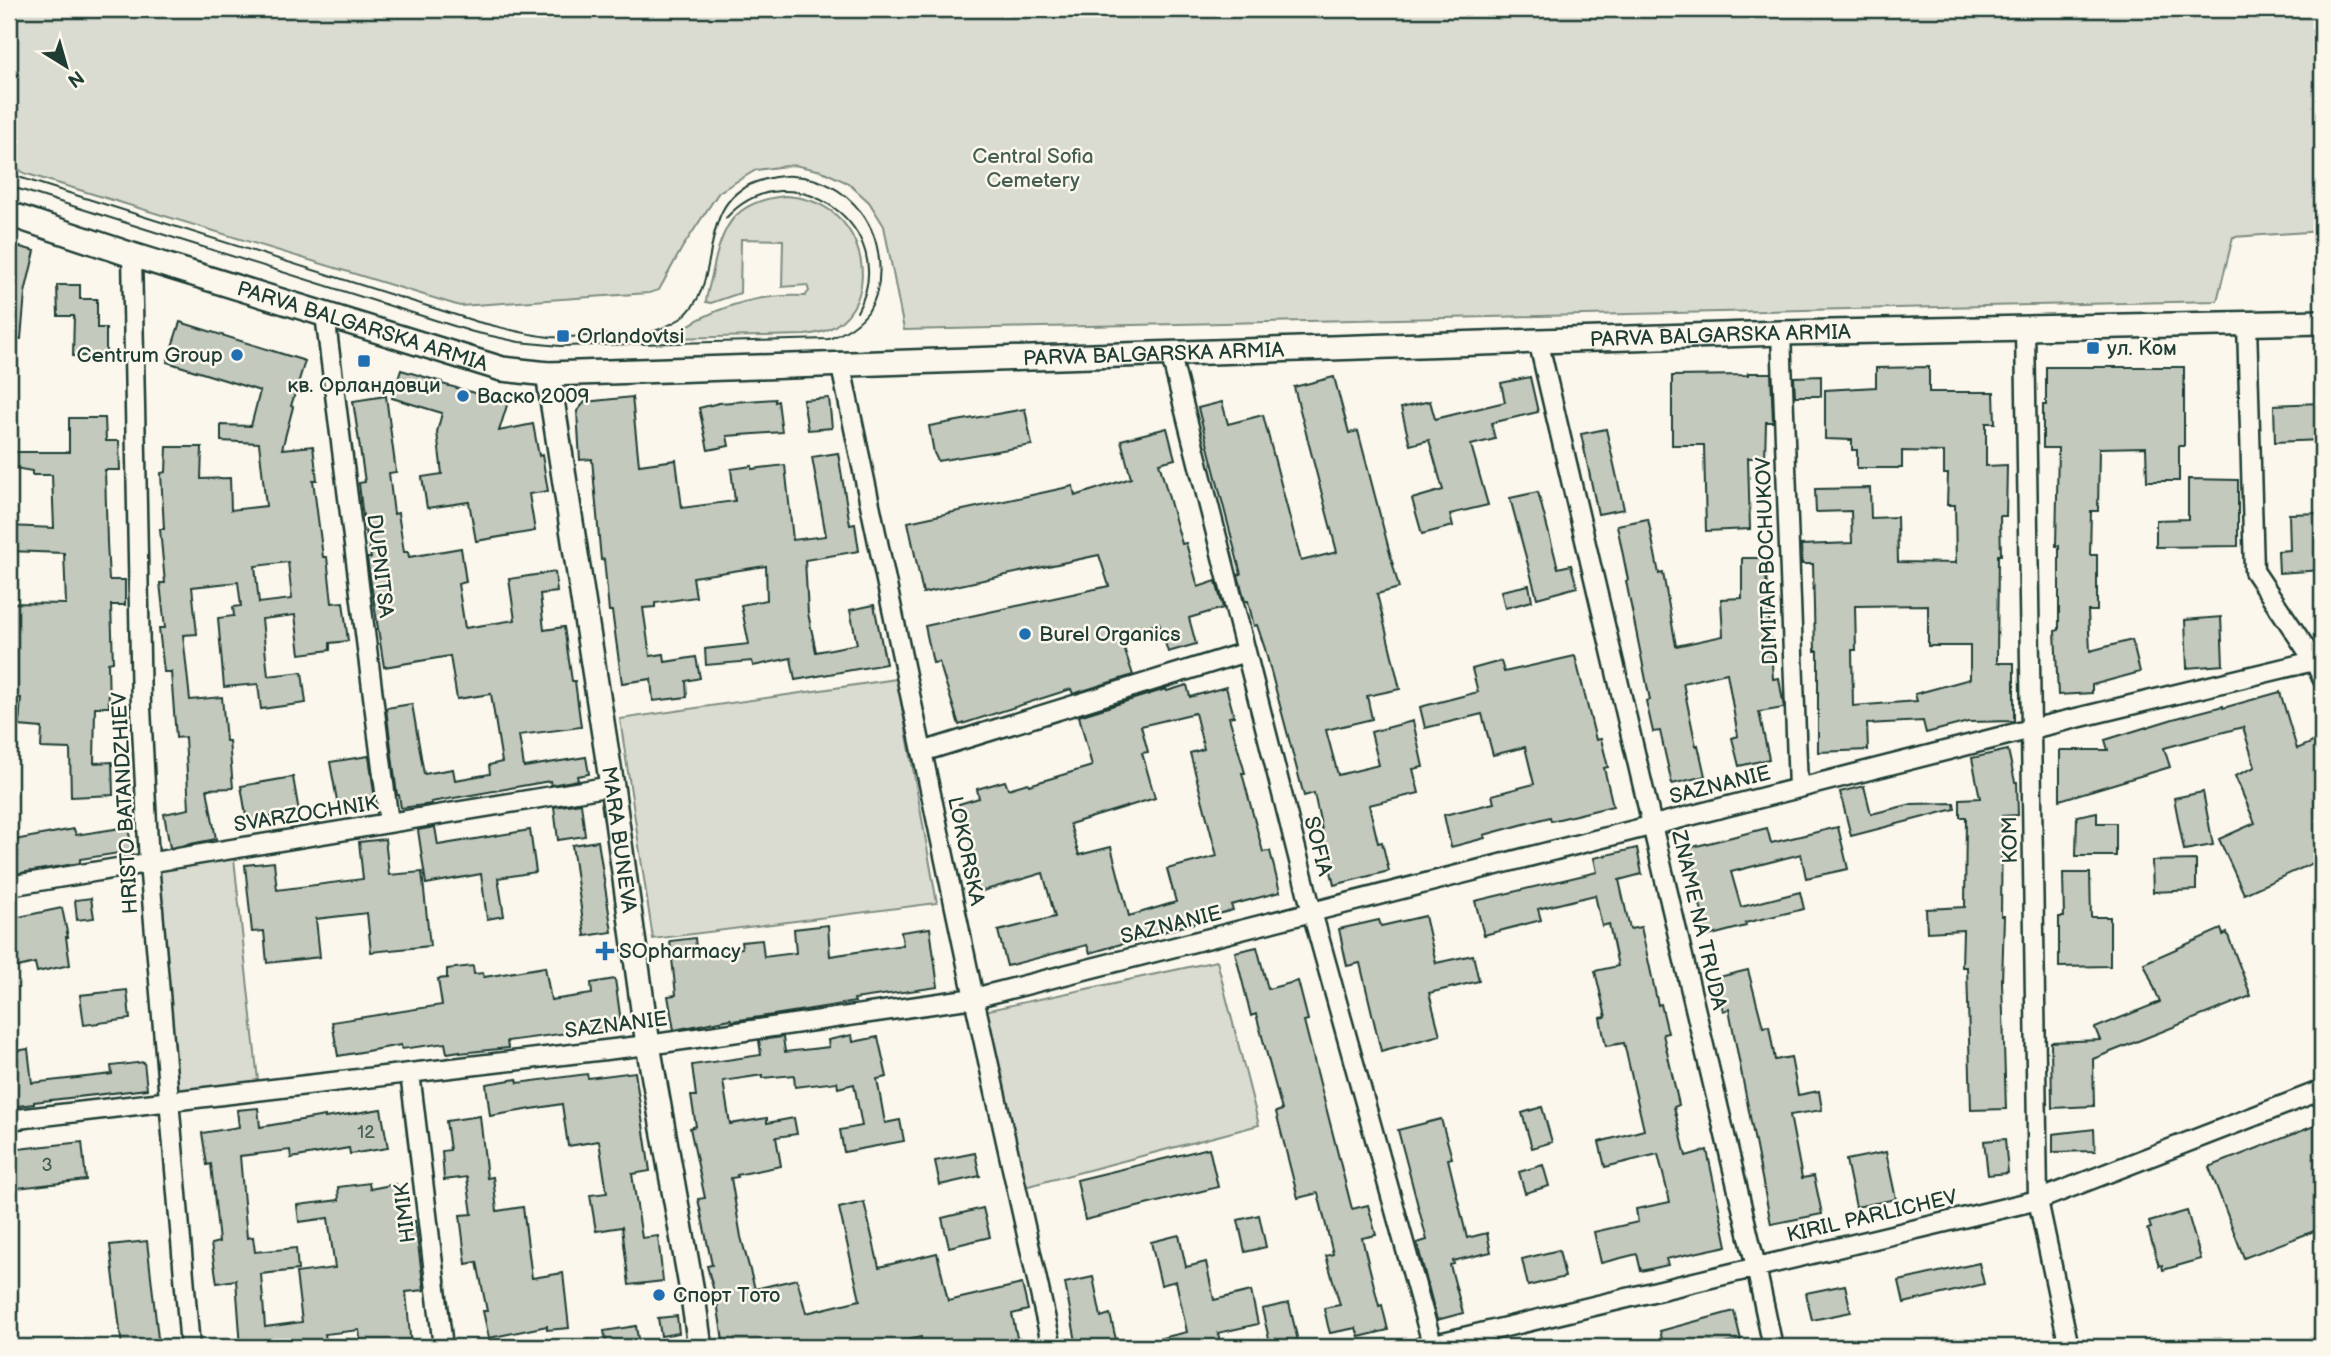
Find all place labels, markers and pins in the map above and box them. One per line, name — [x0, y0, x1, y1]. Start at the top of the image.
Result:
place label: Orlandovtsi — [577, 324, 684, 349]
marker: Orlandovtsi — [555, 328, 571, 344]
place label: ул. Ком — [2107, 336, 2177, 361]
marker: ул. Ком — [2085, 340, 2101, 356]
place label: Centrum Group — [77, 343, 223, 368]
marker: Centrum Group — [229, 347, 245, 363]
marker: кв. Орландовци — [356, 353, 372, 369]
place label: кв. Орландовци — [287, 373, 441, 398]
place label: Васко 2009 — [477, 384, 590, 409]
marker: Васко 2009 — [455, 388, 471, 404]
place label: Burel Organics — [1039, 622, 1181, 647]
marker: Burel Organics — [1017, 626, 1033, 642]
place label: SOpharmacy — [619, 939, 741, 964]
marker: SOpharmacy — [597, 943, 613, 959]
place label: Спорт Тото — [673, 1283, 780, 1308]
marker: Спорт Тото — [651, 1287, 667, 1303]

